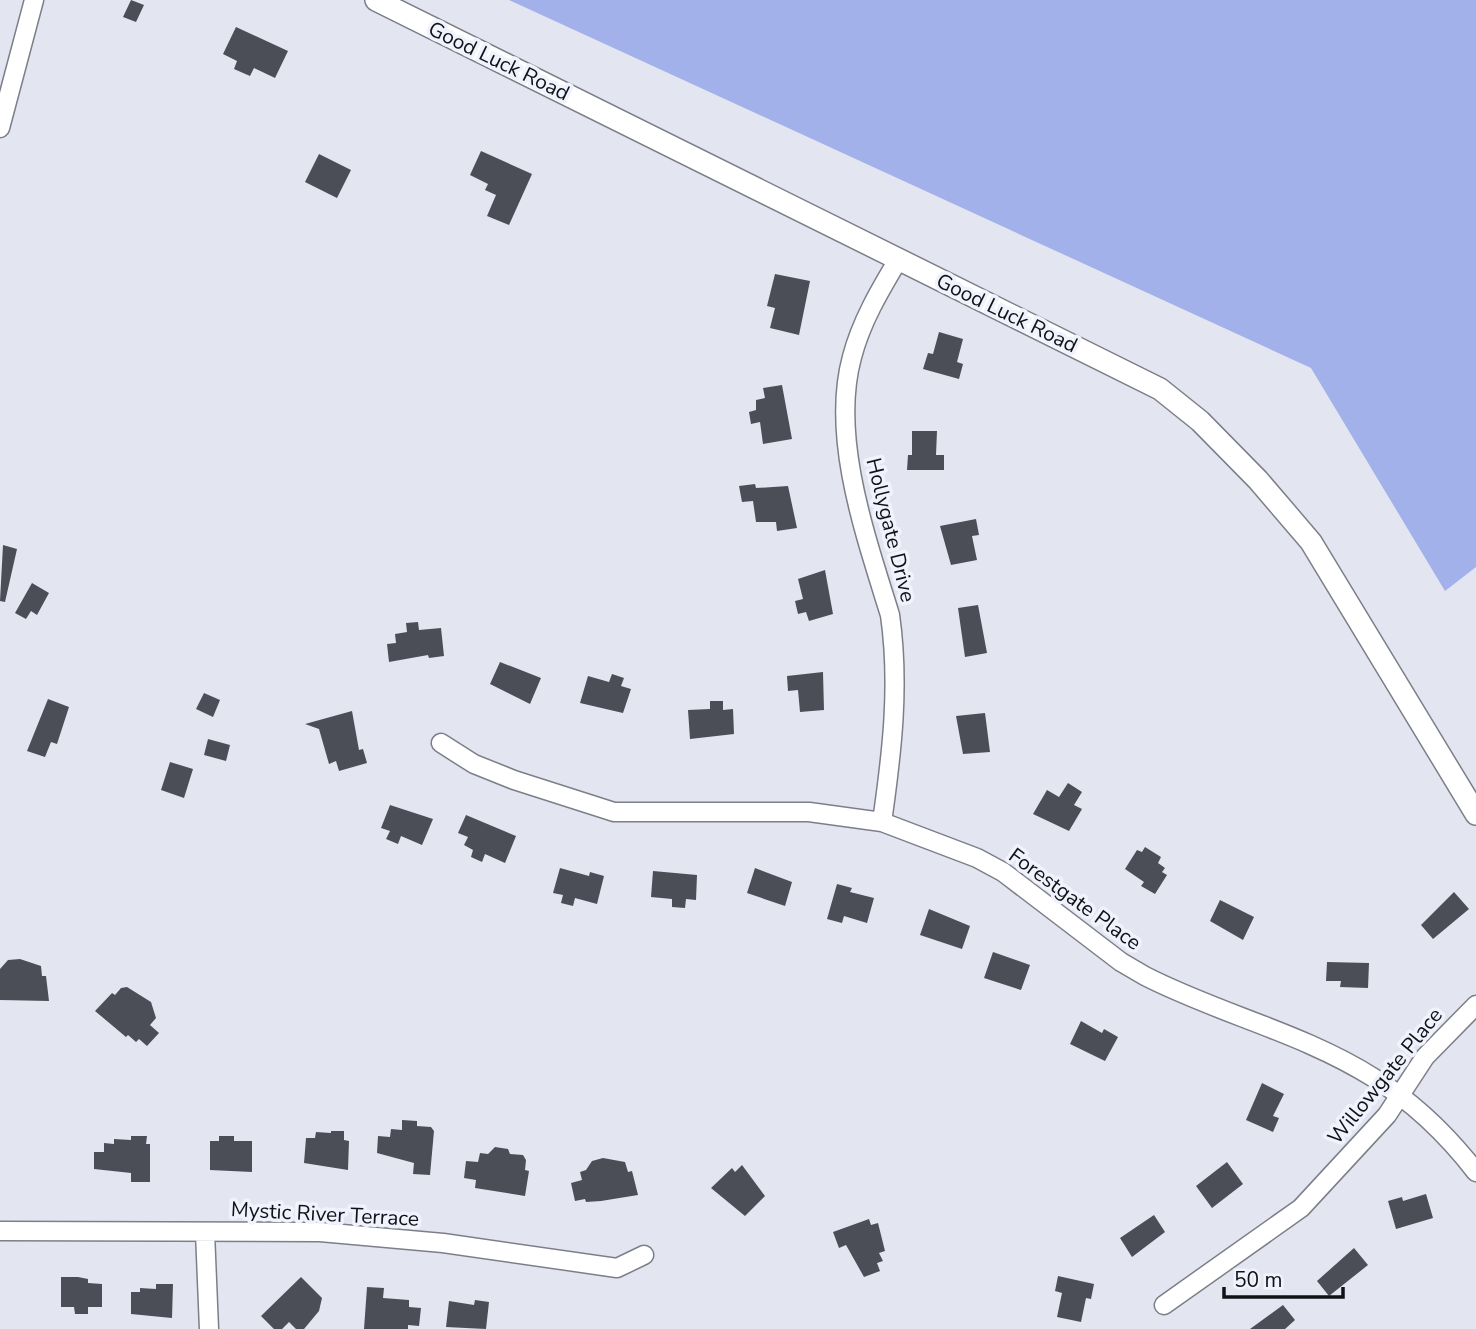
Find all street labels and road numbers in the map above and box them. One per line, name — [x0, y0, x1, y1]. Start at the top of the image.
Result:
street label: Good Luck Road — [424, 15, 574, 107]
street label: Good Luck Road — [932, 267, 1082, 359]
street label: Hollygate Drive — [860, 455, 922, 605]
street label: Forestgate Place — [1003, 841, 1147, 957]
street label: Willowgate Place — [1321, 1002, 1449, 1150]
street label: Mystic River Terrace — [230, 1195, 420, 1233]

